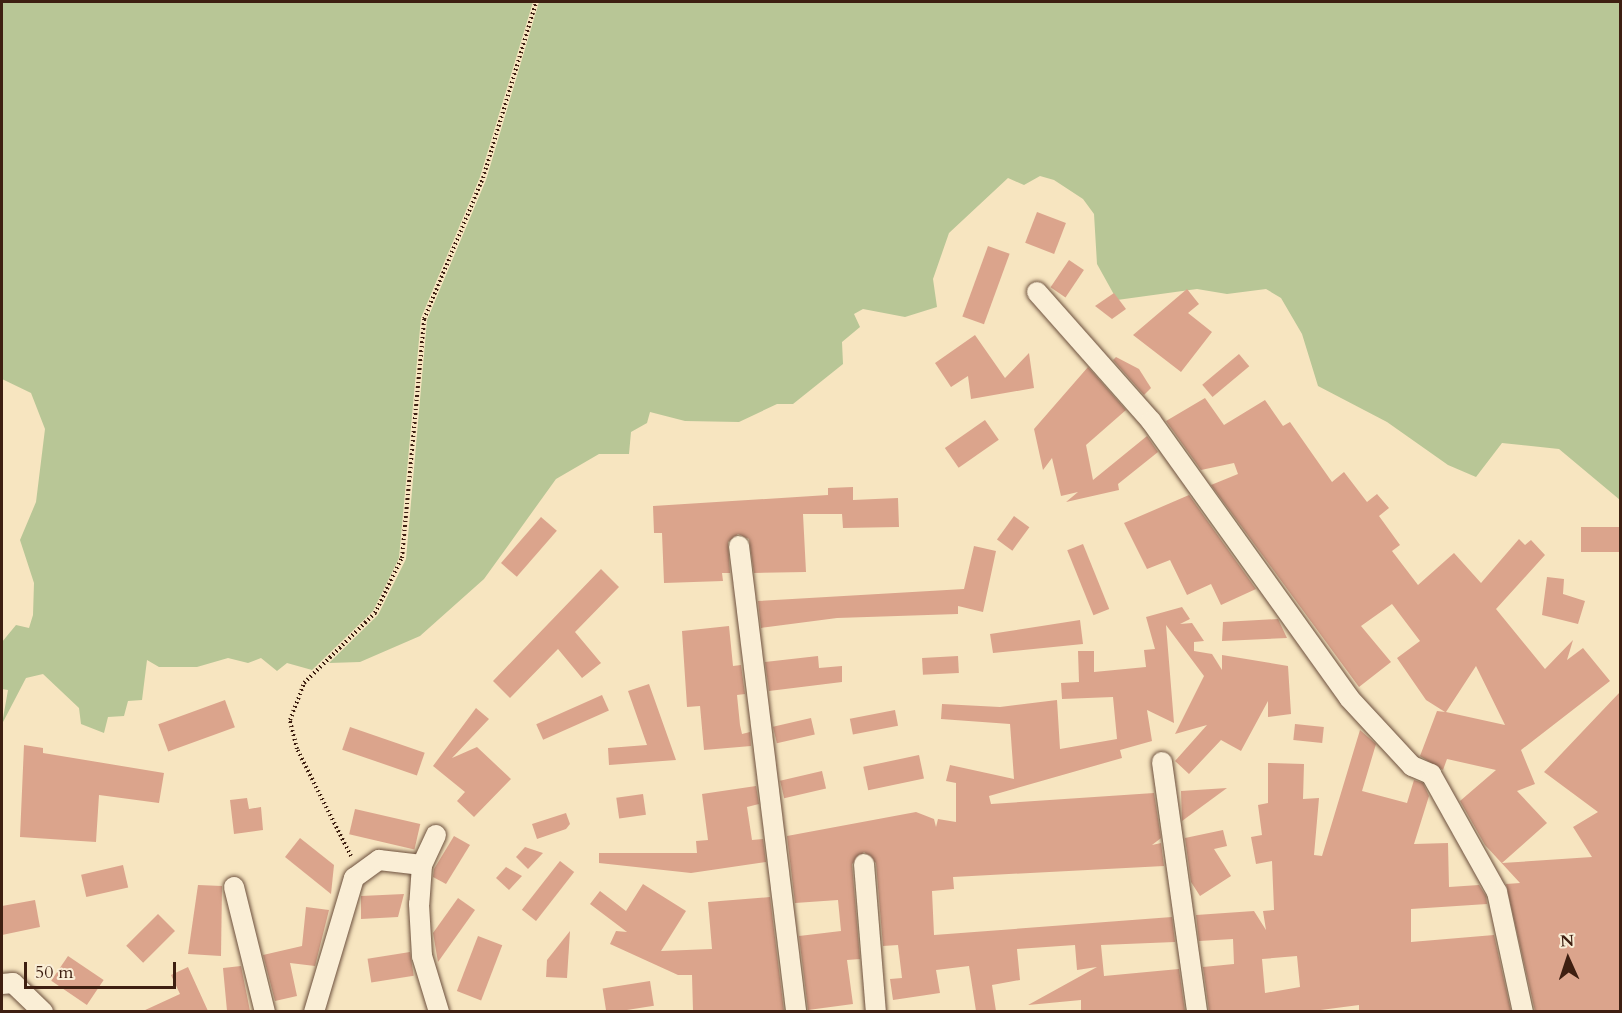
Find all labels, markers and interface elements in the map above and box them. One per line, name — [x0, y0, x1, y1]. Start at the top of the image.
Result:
north arrow — [1538, 929, 1598, 989]
text: N — [1560, 930, 1575, 952]
scale bar — [27, 950, 178, 988]
text: 50 m — [35, 960, 74, 985]

